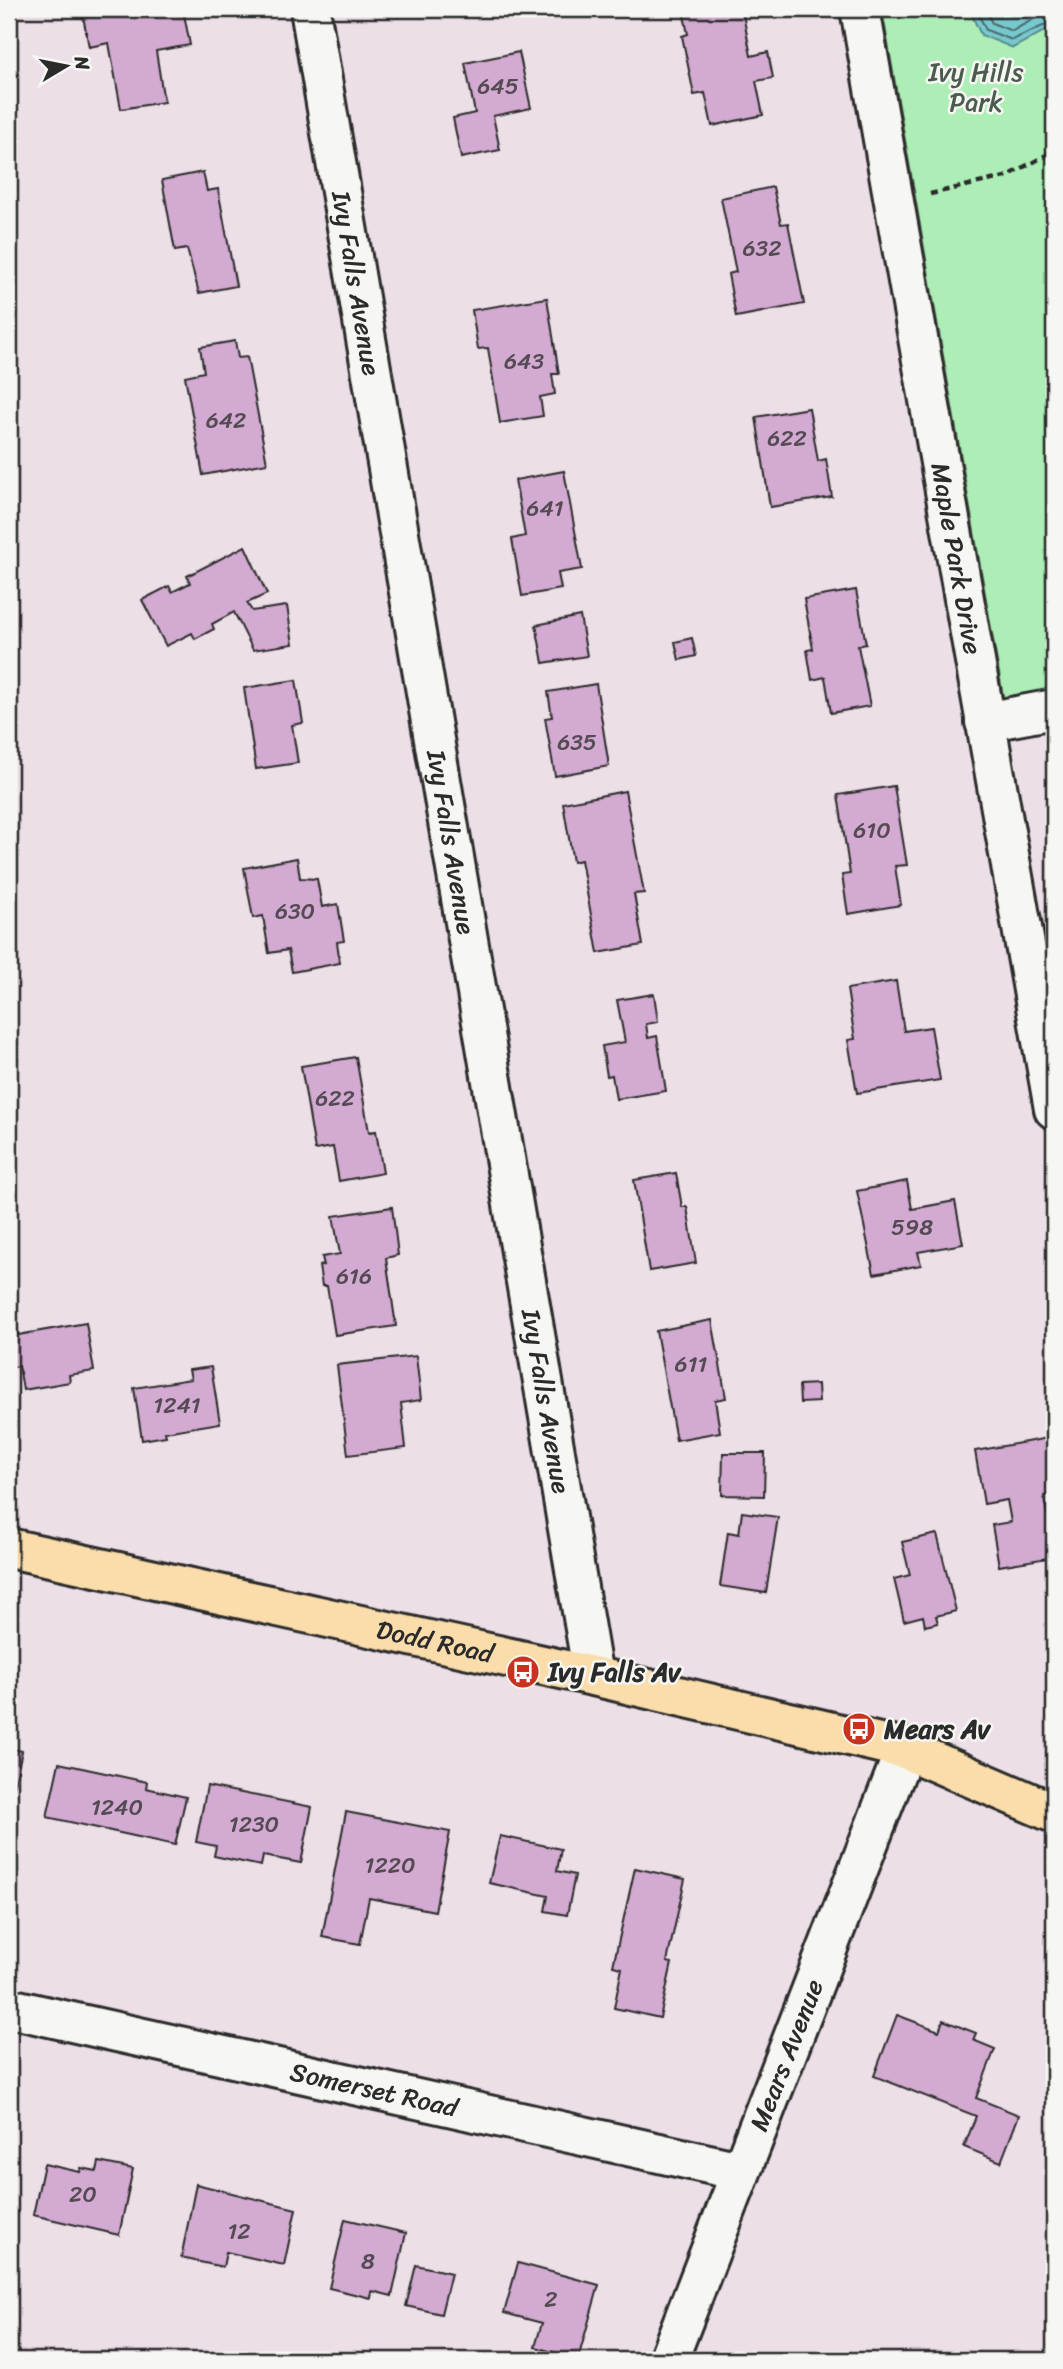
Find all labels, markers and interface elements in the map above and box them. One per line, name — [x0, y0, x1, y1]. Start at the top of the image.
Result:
north arrow — [32, 32, 102, 102]
park label: Ivy Hills Park — [927, 49, 1024, 125]
text: N — [65, 53, 100, 73]
house number: 645 — [477, 66, 519, 107]
street label: Ivy Falls Avenue — [318, 186, 395, 379]
house number: 632 — [743, 228, 781, 269]
house number: 643 — [504, 341, 544, 382]
house number: 642 — [206, 400, 246, 441]
house number: 622 — [767, 418, 807, 459]
street label: Maple Park Drive — [917, 459, 996, 658]
house number: 641 — [526, 488, 564, 529]
house number: 635 — [557, 722, 597, 763]
street label: Ivy Falls Avenue — [413, 745, 490, 938]
house number: 610 — [853, 810, 891, 851]
house number: 630 — [275, 891, 315, 932]
house number: 622 — [315, 1078, 355, 1119]
house number: 598 — [891, 1207, 933, 1248]
house number: 616 — [336, 1256, 372, 1297]
street label: Ivy Falls Avenue — [508, 1304, 585, 1497]
house number: 611 — [675, 1344, 708, 1385]
house number: 1241 — [153, 1385, 201, 1426]
street label: Dodd Road — [372, 1606, 500, 1677]
place label: Ivy Falls Av — [546, 1649, 682, 1695]
bus stop icon: Ivy Falls Av — [504, 1653, 542, 1691]
place label: Mears Av — [883, 1706, 992, 1752]
bus stop icon: Mears Av — [840, 1710, 878, 1748]
house number: 1240 — [91, 1787, 143, 1828]
house number: 1230 — [229, 1804, 279, 1845]
house number: 1220 — [365, 1845, 415, 1886]
street label: Mears Avenue — [736, 1972, 837, 2138]
street label: Somerset Road — [286, 2048, 465, 2131]
house number: 20 — [69, 2174, 97, 2215]
house number: 12 — [227, 2211, 251, 2252]
house number: 8 — [361, 2241, 375, 2282]
house number: 2 — [544, 2279, 558, 2320]

